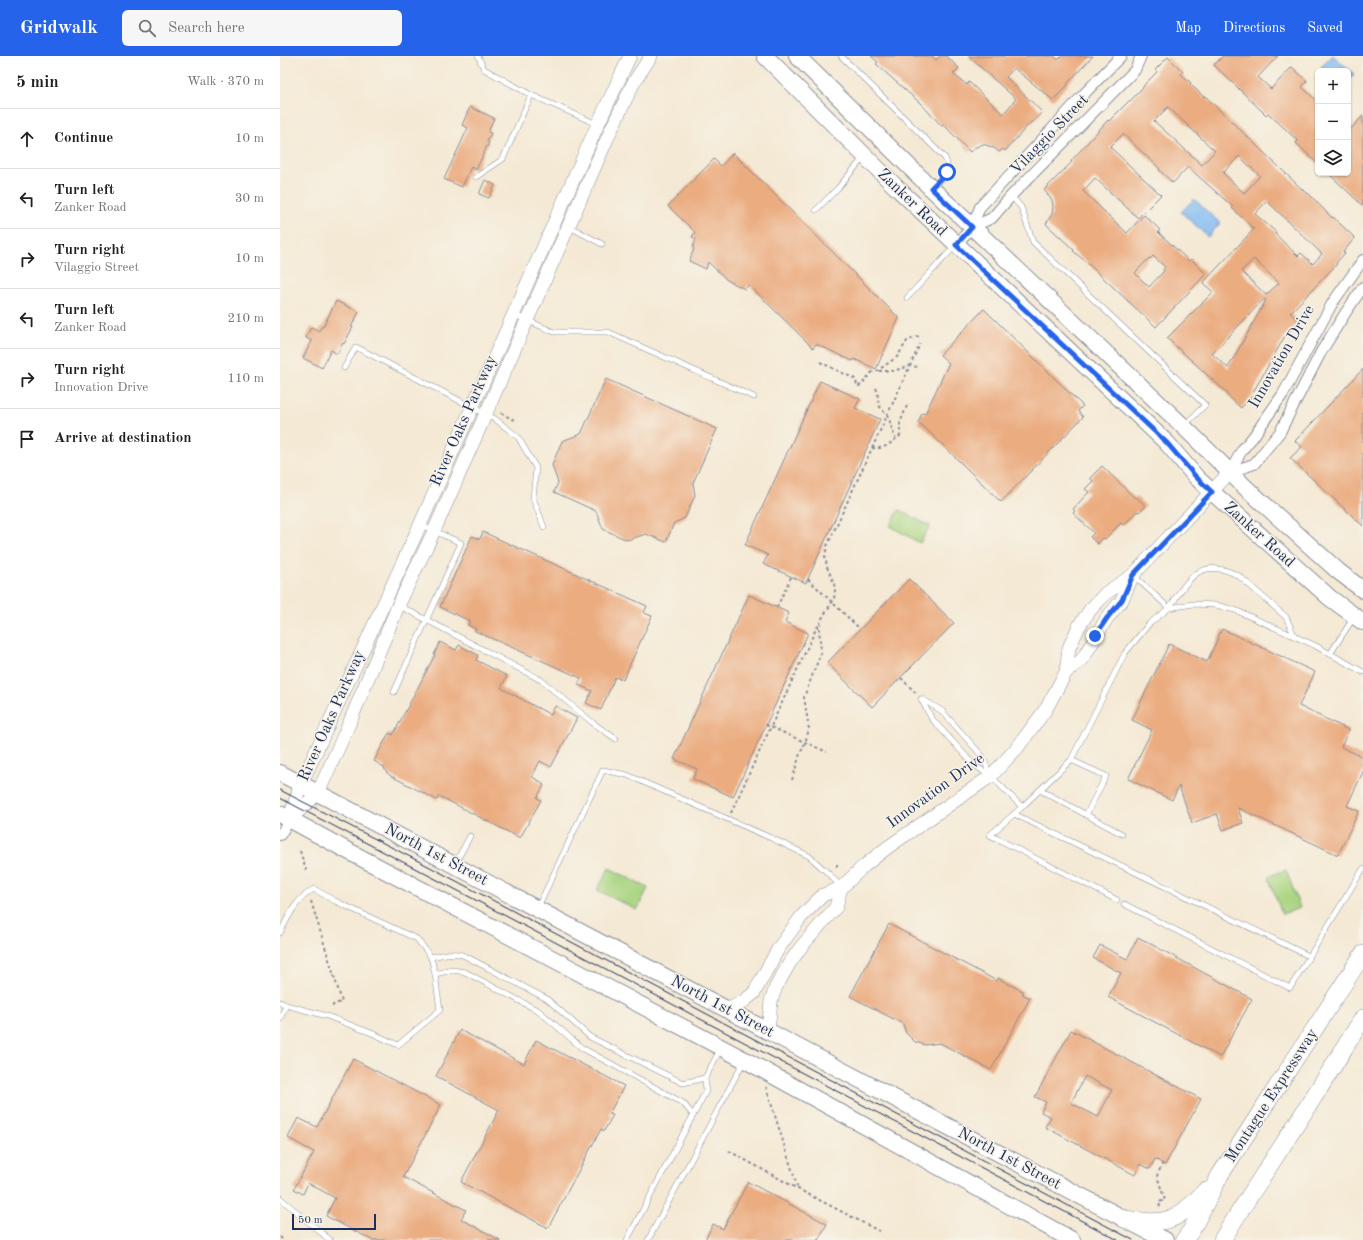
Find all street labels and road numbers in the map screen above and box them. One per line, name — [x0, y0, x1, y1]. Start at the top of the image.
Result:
street label: Vilaggio Street — [1008, 92, 1092, 178]
street label: Zanker Road — [874, 166, 950, 240]
street label: Innovation Drive — [1246, 303, 1318, 411]
street label: River Oaks Parkway — [428, 353, 500, 489]
street label: Zanker Road — [1220, 499, 1298, 571]
street label: River Oaks Parkway — [296, 648, 368, 784]
street label: Innovation Drive — [884, 750, 988, 832]
street label: North 1st Street — [382, 821, 491, 889]
street label: North 1st Street — [668, 973, 777, 1041]
street label: Montague Expressway — [1223, 1026, 1321, 1166]
street label: North 1st Street — [955, 1125, 1064, 1193]

